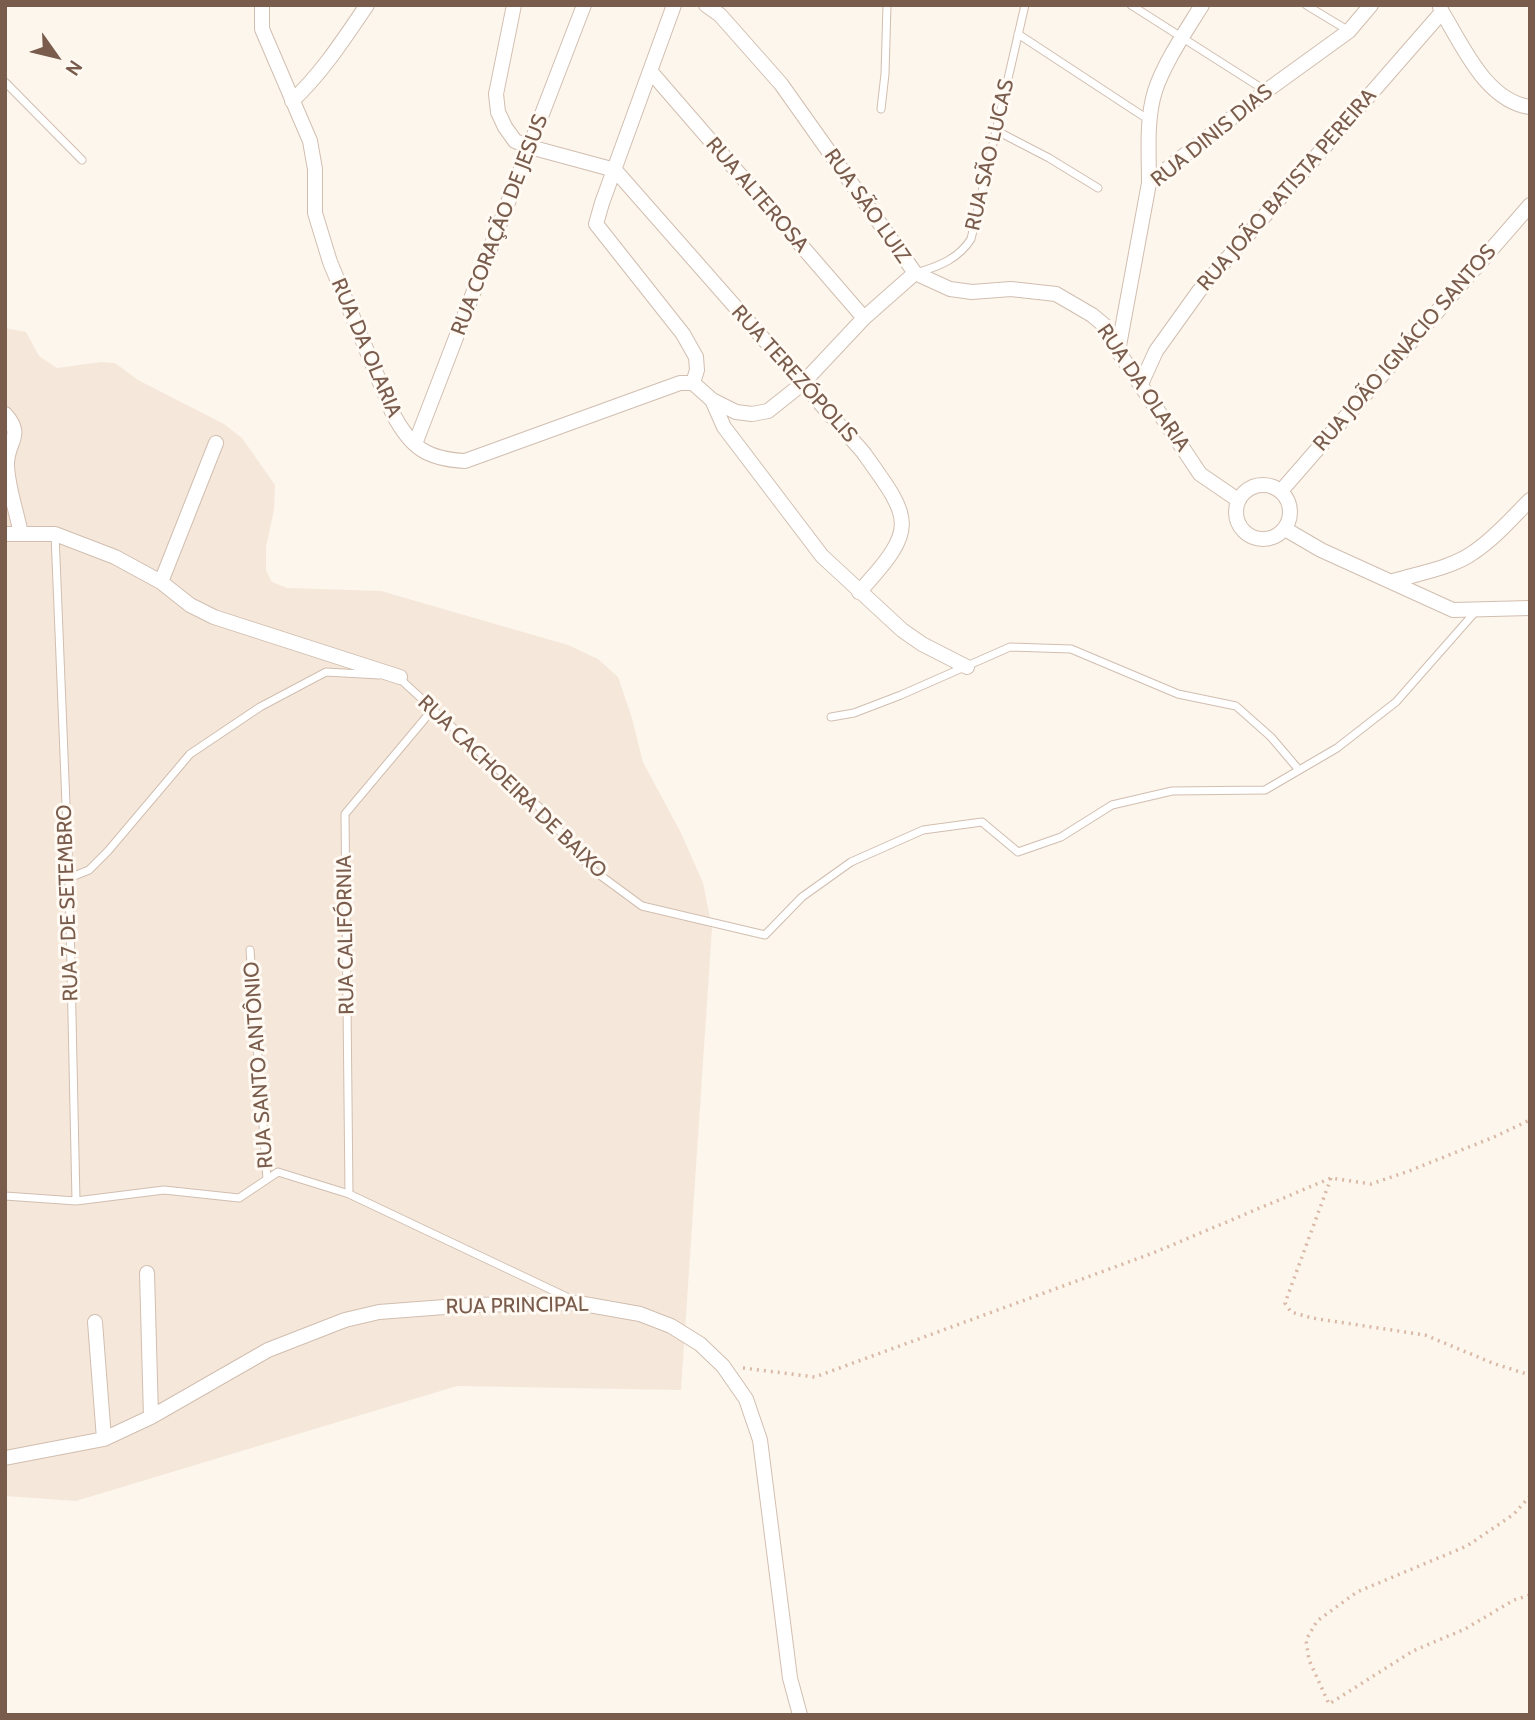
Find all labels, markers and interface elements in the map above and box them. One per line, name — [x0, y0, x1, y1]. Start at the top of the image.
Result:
north arrow — [21, 21, 91, 91]
text: N — [61, 56, 87, 80]
street label: RUA SÃO LUCAS — [960, 77, 1020, 233]
street label: RUA DINIS DIAS — [1146, 79, 1278, 193]
street label: RUA JOÃO BATISTA PEREIRA — [1192, 84, 1382, 296]
street label: RUA CORAÇÃO DE JESUS — [446, 111, 554, 339]
street label: RUA ALTEROSA — [700, 132, 814, 258]
street label: RUA SÃO LUIZ — [818, 144, 916, 268]
street label: RUA JOÃO IGNÁCIO SANTOS — [1308, 240, 1502, 456]
street label: RUA DA OLARIA — [325, 275, 407, 421]
street label: RUA TEREZÓPOLIS — [726, 300, 862, 448]
street label: RUA DA OLARIA — [1091, 319, 1195, 457]
street label: RUA CACHOEIRA DE BAIXO — [412, 690, 612, 884]
street label: RUA 7 DE SETEMBRO — [52, 804, 84, 1002]
street label: RUA CALIFÓRNIA — [332, 855, 360, 1015]
street label: RUA SANTO ANTÔNIO — [239, 961, 279, 1169]
street label: RUA PRINCIPAL — [445, 1292, 589, 1320]

